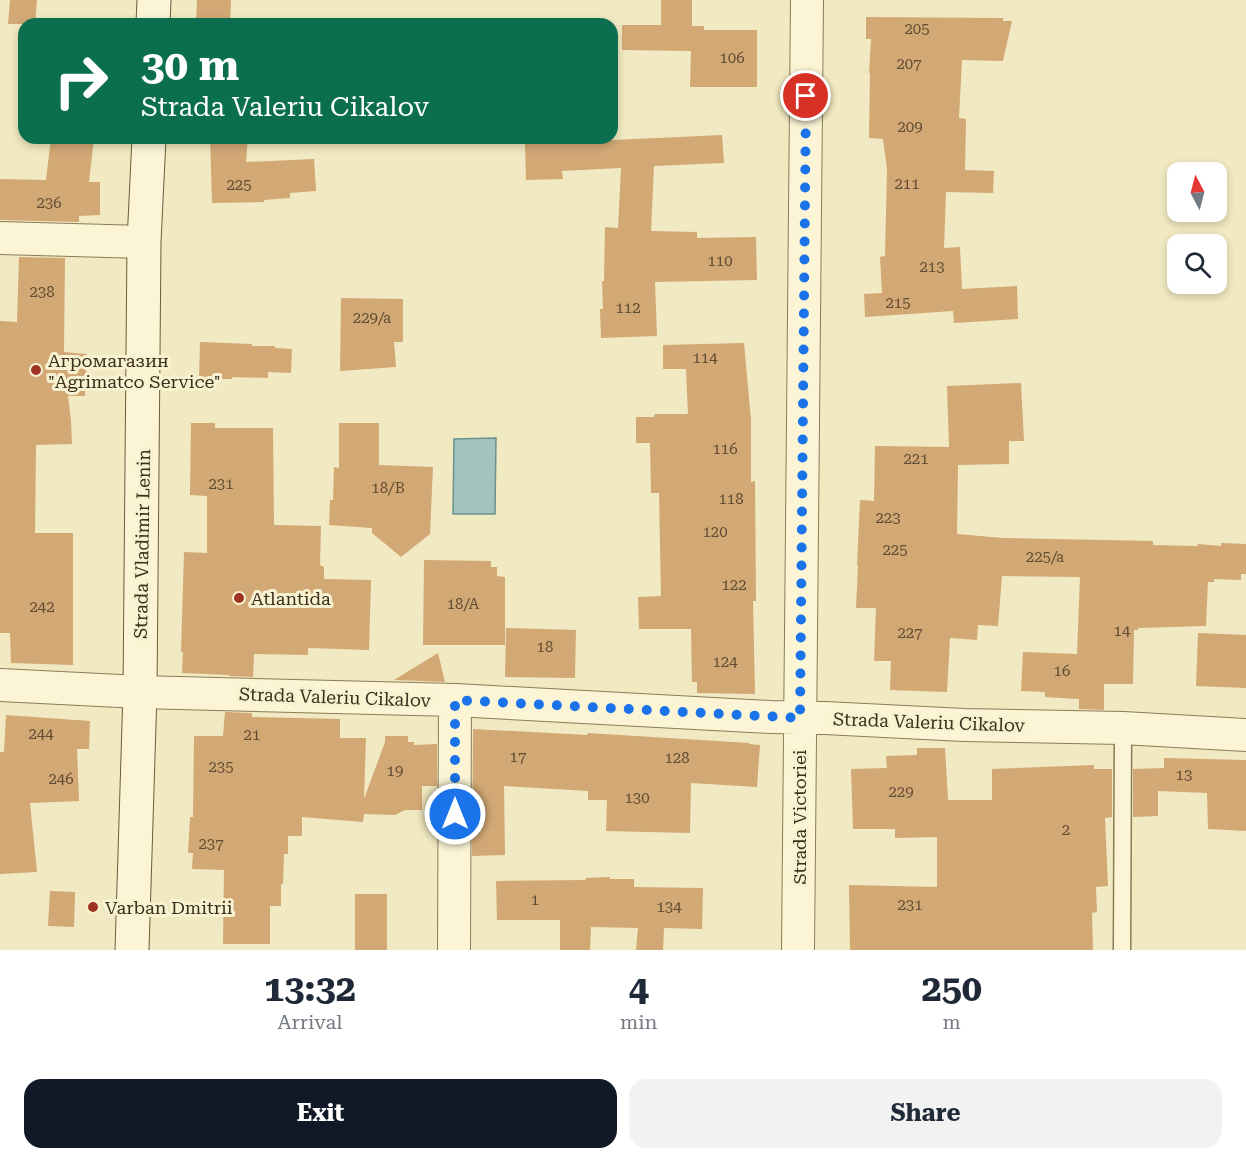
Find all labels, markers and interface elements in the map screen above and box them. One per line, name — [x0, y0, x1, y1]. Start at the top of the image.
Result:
house number: 205 — [904, 20, 930, 38]
text: 30 m — [141, 41, 239, 90]
icon: right — [42, 42, 120, 120]
house number: 106 — [719, 49, 745, 67]
house number: 207 — [896, 55, 922, 73]
pin — [780, 70, 831, 121]
icon: arrive — [789, 79, 822, 112]
text: Strada Valeriu Cikalov — [141, 91, 429, 123]
house number: 209 — [897, 118, 923, 136]
north arrow — [1167, 162, 1227, 222]
map controls — [1167, 162, 1227, 294]
house number: 211 — [894, 175, 920, 193]
house number: 225 — [226, 176, 252, 194]
house number: 236 — [36, 194, 62, 212]
button: search — [1167, 234, 1227, 294]
house number: 110 — [707, 252, 733, 270]
house number: 213 — [919, 258, 945, 276]
house number: 238 — [29, 283, 55, 301]
house number: 215 — [885, 294, 911, 312]
house number: 112 — [615, 299, 641, 317]
house number: 229/a — [353, 309, 391, 327]
house number: 114 — [692, 349, 718, 367]
place label: Агромагазин "Agrimatco Service" — [48, 350, 221, 392]
marker: Агромагазин "Agrimatco Service" — [29, 363, 43, 377]
house number: 116 — [712, 440, 738, 458]
street label: Strada Vladimir Lenin — [130, 449, 154, 639]
house number: 221 — [903, 450, 929, 468]
house number: 231 — [208, 475, 234, 493]
house number: 18/B — [371, 479, 405, 497]
house number: 118 — [718, 490, 744, 508]
house number: 223 — [875, 509, 901, 527]
house number: 120 — [702, 523, 728, 541]
house number: 225 — [882, 541, 908, 559]
house number: 225/a — [1026, 548, 1064, 566]
house number: 122 — [721, 576, 747, 594]
place label: Atlantida — [251, 588, 331, 609]
marker: Atlantida — [232, 591, 246, 605]
house number: 18/A — [447, 595, 480, 613]
house number: 242 — [29, 598, 55, 616]
house number: 14 — [1114, 622, 1131, 640]
house number: 227 — [897, 624, 923, 642]
house number: 18 — [537, 638, 553, 656]
house number: 124 — [712, 653, 738, 671]
house number: 16 — [1054, 662, 1070, 680]
street label: Strada Valeriu Cikalov — [239, 683, 432, 711]
street label: Strada Valeriu Cikalov — [833, 708, 1026, 736]
house number: 244 — [28, 725, 54, 743]
house number: 21 — [244, 726, 260, 744]
house number: 17 — [510, 748, 526, 766]
house number: 128 — [664, 749, 690, 767]
street label: Strada Victoriei — [789, 749, 810, 885]
house number: 235 — [208, 758, 234, 776]
house number: 19 — [387, 762, 403, 780]
house number: 13 — [1176, 766, 1192, 784]
house number: 246 — [48, 770, 74, 788]
position arrow — [423, 782, 487, 846]
house number: 229 — [888, 783, 914, 801]
house number: 130 — [624, 789, 650, 807]
house number: 2 — [1062, 821, 1070, 839]
house number: 237 — [198, 835, 224, 853]
house number: 1 — [531, 891, 539, 909]
house number: 231 — [897, 896, 923, 914]
place label: Varban Dmitrii — [105, 897, 233, 918]
house number: 134 — [656, 898, 682, 916]
marker: Varban Dmitrii — [86, 900, 100, 914]
text: 13:32 — [264, 968, 356, 1010]
text: 4 — [629, 968, 649, 1010]
text: 250 — [922, 968, 982, 1010]
text: Arrival — [277, 1010, 342, 1034]
text: min — [620, 1010, 657, 1034]
text: m — [943, 1010, 961, 1034]
button: Exit — [24, 1079, 617, 1148]
button: Share — [629, 1079, 1222, 1148]

